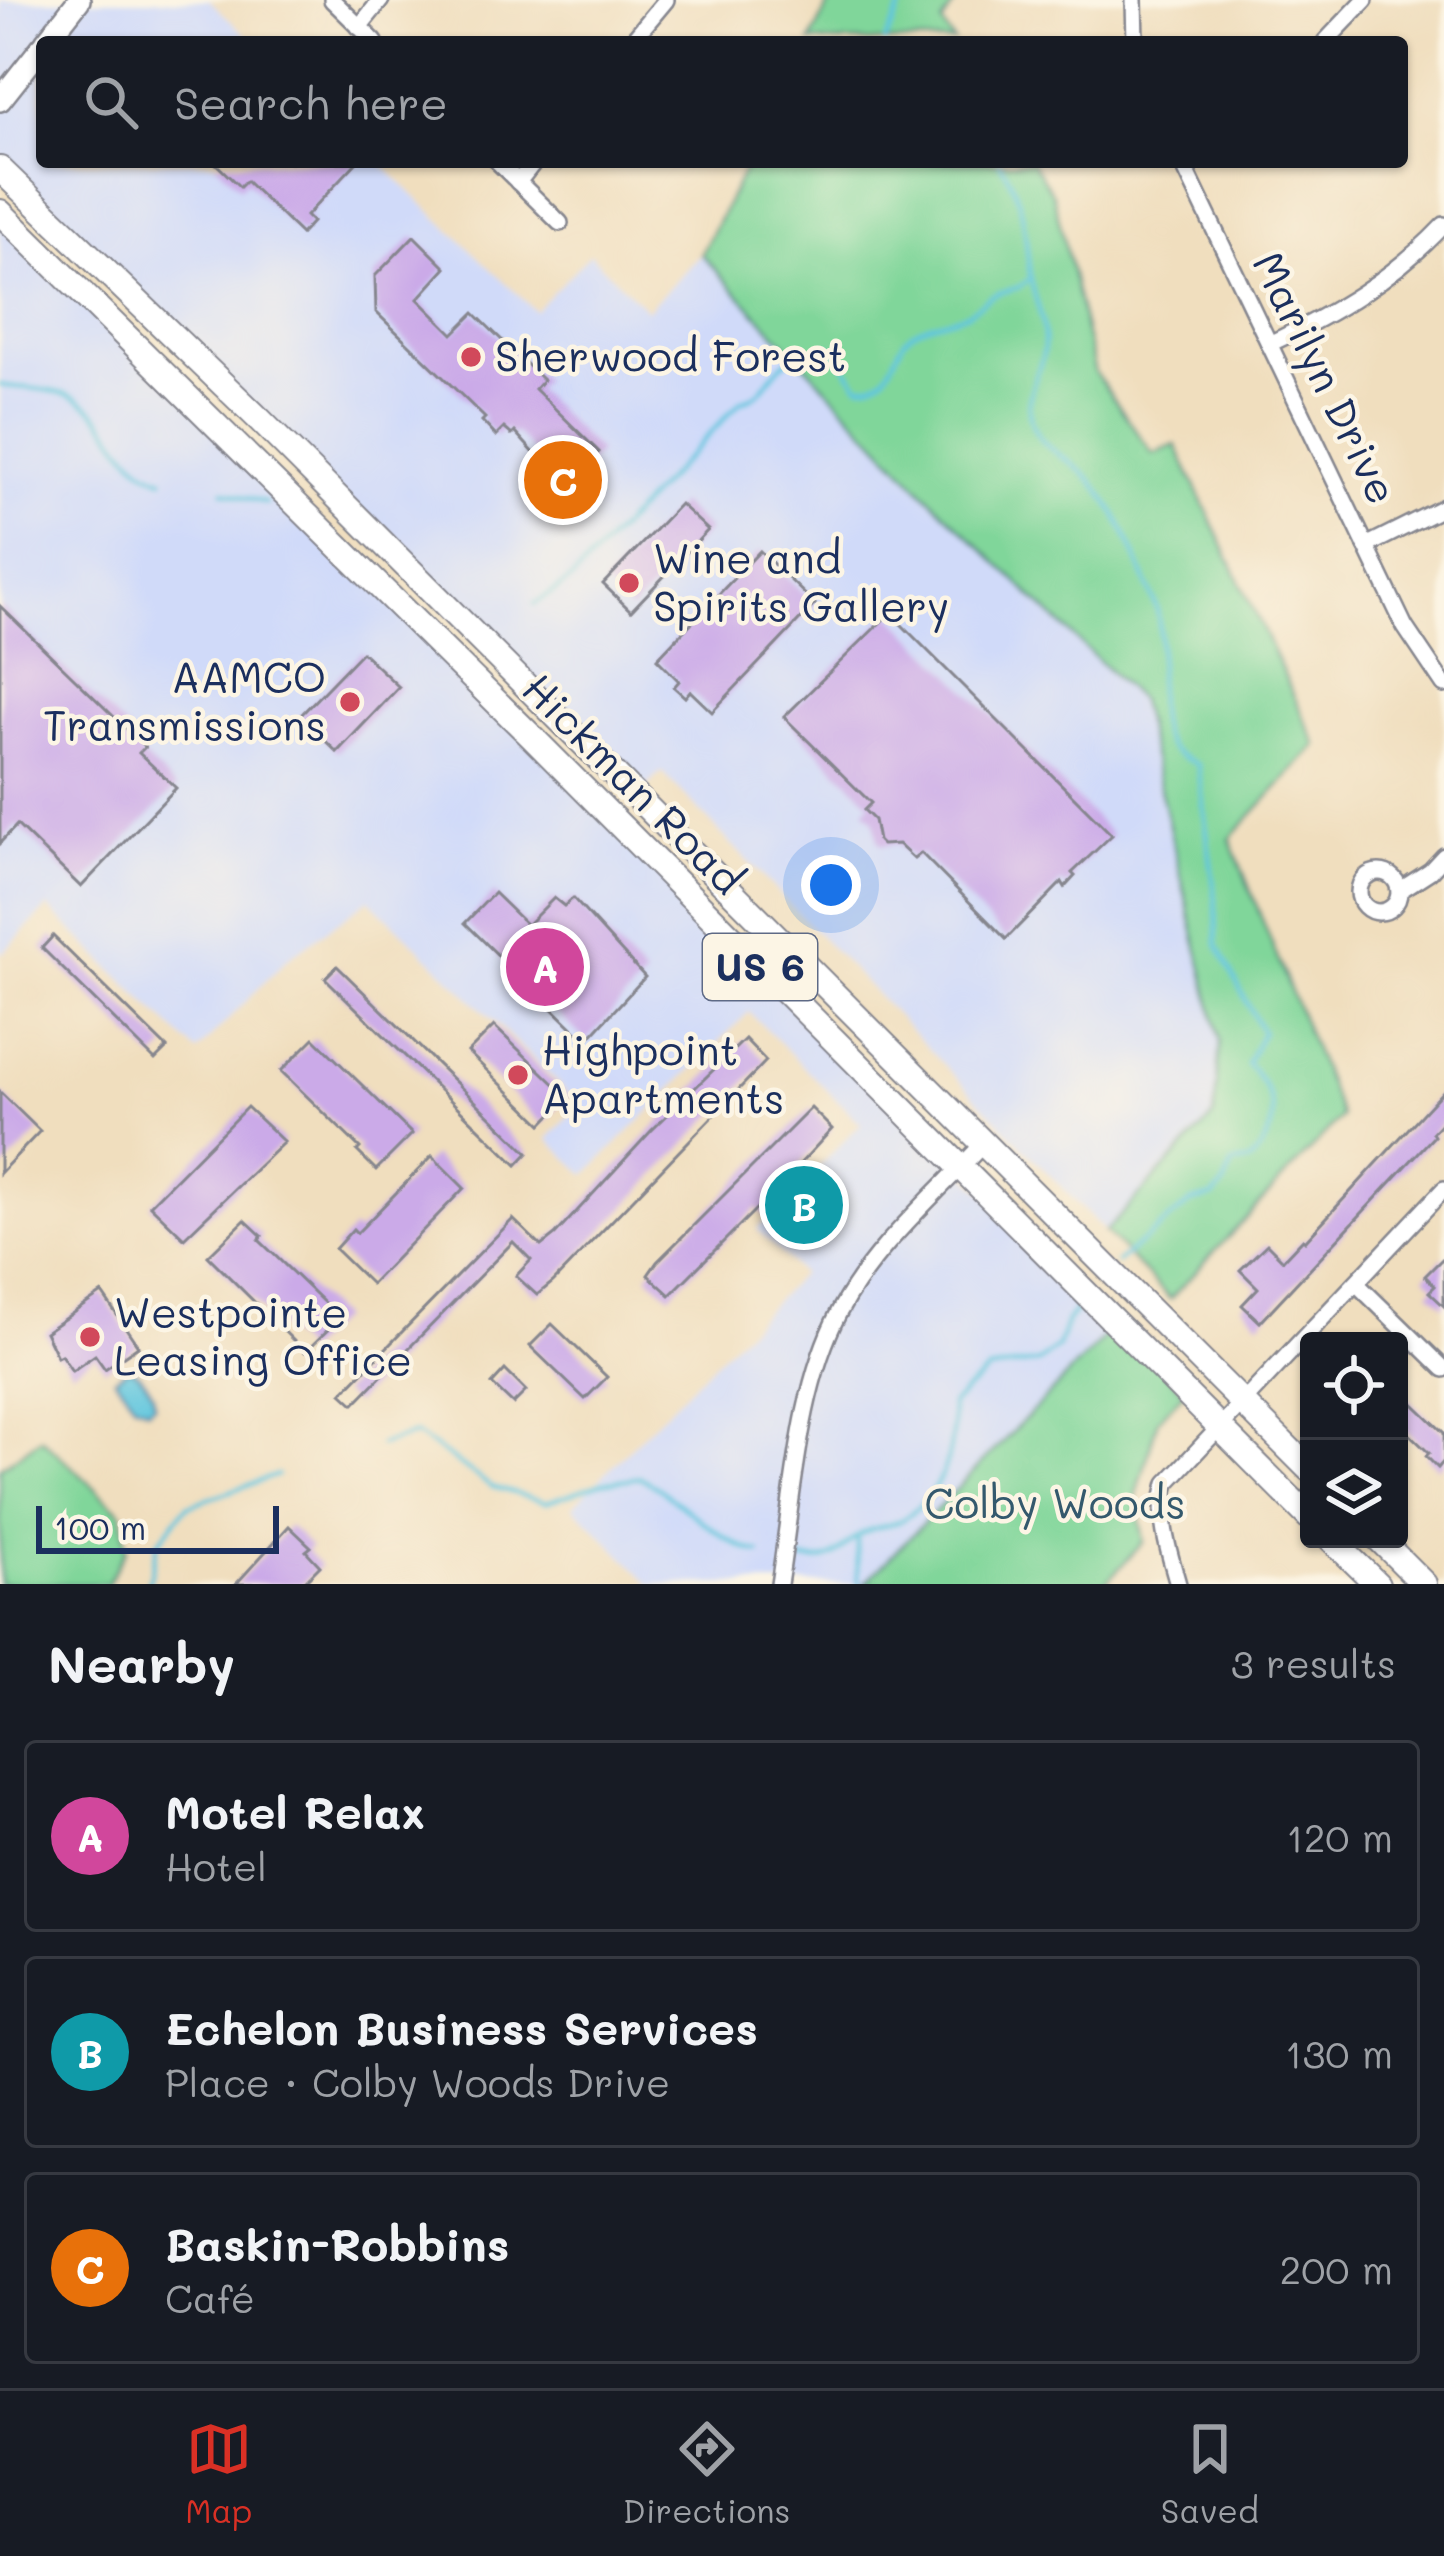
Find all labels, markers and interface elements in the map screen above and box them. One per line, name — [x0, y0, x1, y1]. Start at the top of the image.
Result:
search box — [36, 36, 1408, 168]
icon: search — [78, 69, 144, 135]
text: Search here — [174, 73, 448, 131]
street label: Marilyn Drive — [1242, 242, 1411, 512]
place label: Sherwood Forest — [495, 328, 846, 383]
marker: Sherwood Forest — [458, 344, 484, 370]
pin: C — [524, 435, 602, 525]
place label: Wine and Spirits Gallery — [653, 530, 949, 633]
marker: Wine and Spirits Gallery — [616, 570, 642, 596]
place label: AAMCO Transmissions — [43, 649, 326, 752]
street label: Hickman Road — [512, 661, 756, 905]
marker: AAMCO Transmissions — [337, 689, 363, 715]
your location — [801, 855, 861, 915]
pin: A — [506, 922, 584, 1012]
road number: US 6 — [703, 934, 817, 1000]
place label: Highpoint Apartments — [542, 1022, 784, 1125]
marker: Highpoint Apartments — [505, 1062, 531, 1088]
pin: B — [765, 1160, 843, 1250]
place label: Westpointe Leasing Office — [114, 1284, 412, 1387]
marker: Westpointe Leasing Office — [77, 1324, 103, 1350]
map controls — [1300, 1332, 1408, 1548]
button: locate — [1300, 1332, 1408, 1440]
button: layers — [1300, 1440, 1408, 1548]
park label: Colby Woods — [924, 1475, 1186, 1530]
scale bar — [36, 1500, 279, 1553]
text: 100 m — [54, 1505, 146, 1548]
text: Nearby — [48, 1629, 235, 1696]
text: 3 results — [1231, 1637, 1396, 1688]
text: Motel Relax — [165, 1782, 425, 1840]
text: A — [76, 1811, 104, 1862]
text: 120 m — [1286, 1811, 1393, 1862]
text: Hotel — [165, 1840, 267, 1891]
text: Echelon Business Services — [165, 1998, 758, 2056]
text: B — [77, 2027, 103, 2078]
text: 130 m — [1285, 2027, 1393, 2078]
text: Place · Colby Woods Drive — [165, 2056, 670, 2107]
text: Baskin-Robbins — [165, 2214, 509, 2272]
text: C — [76, 2243, 104, 2294]
text: 200 m — [1280, 2243, 1393, 2294]
text: Café — [165, 2272, 255, 2323]
tab: Map — [185, 2416, 252, 2531]
tab: Directions — [623, 2416, 790, 2531]
tab: Saved — [1161, 2416, 1259, 2531]

